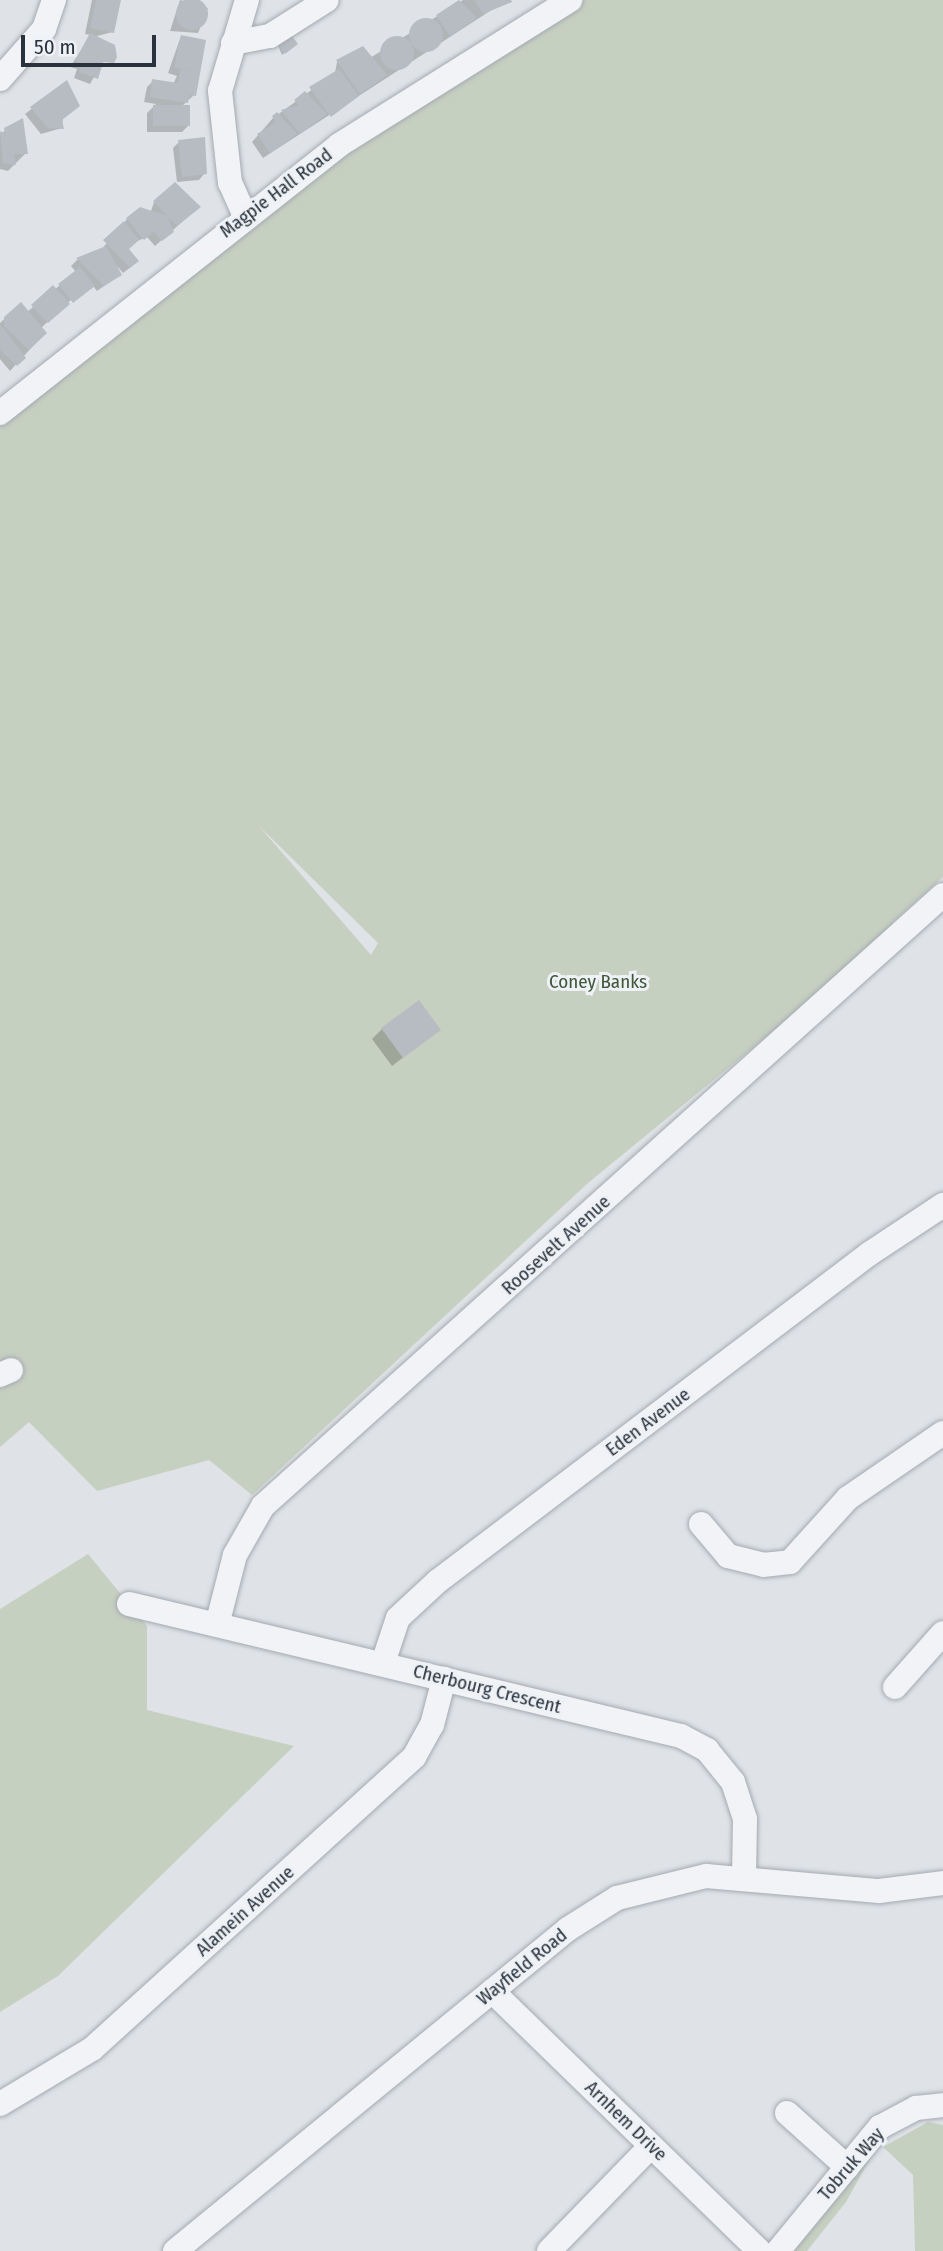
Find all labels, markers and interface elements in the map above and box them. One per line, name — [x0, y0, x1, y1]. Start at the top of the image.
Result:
scale bar — [24, 21, 159, 65]
text: 50 m — [34, 34, 76, 60]
street label: Magpie Hall Road — [215, 143, 337, 243]
park label: Coney Banks — [549, 971, 647, 993]
street label: Roosevelt Avenue — [497, 1190, 615, 1300]
street label: Eden Avenue — [601, 1383, 695, 1461]
street label: Cherbourg Crescent — [411, 1660, 563, 1718]
street label: Alamein Avenue — [191, 1861, 299, 1961]
street label: Wayfield Road — [472, 1924, 572, 2010]
street label: Arnhem Drive — [580, 2076, 672, 2166]
street label: Tobruk Way — [813, 2123, 889, 2205]

